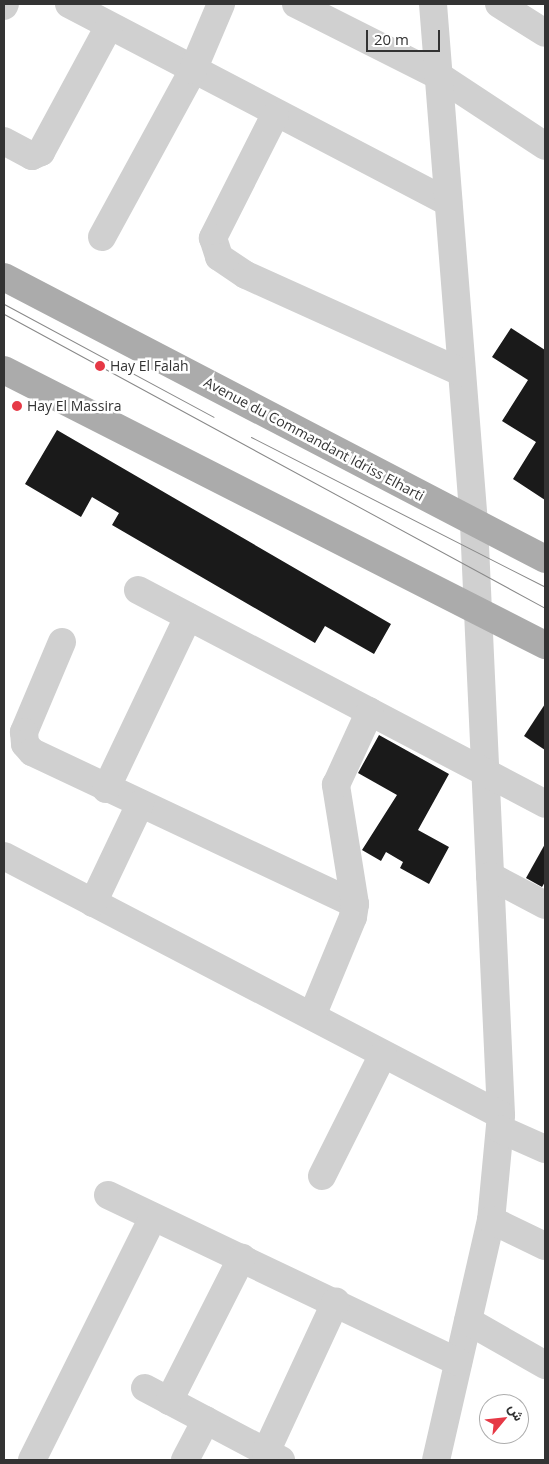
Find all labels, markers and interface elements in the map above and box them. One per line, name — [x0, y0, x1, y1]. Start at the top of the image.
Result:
scale bar — [369, 20, 443, 52]
text: 20 m — [374, 29, 409, 49]
place label: Hay El Falah — [110, 358, 189, 374]
marker: Hay El Falah — [94, 360, 106, 372]
street label: Avenue du Commandant Idriss Elharti — [201, 374, 427, 504]
place label: Hay El Massira — [27, 398, 121, 414]
marker: Hay El Massira — [11, 400, 23, 412]
north arrow — [479, 1394, 529, 1444]
text: ش — [504, 1400, 529, 1424]

